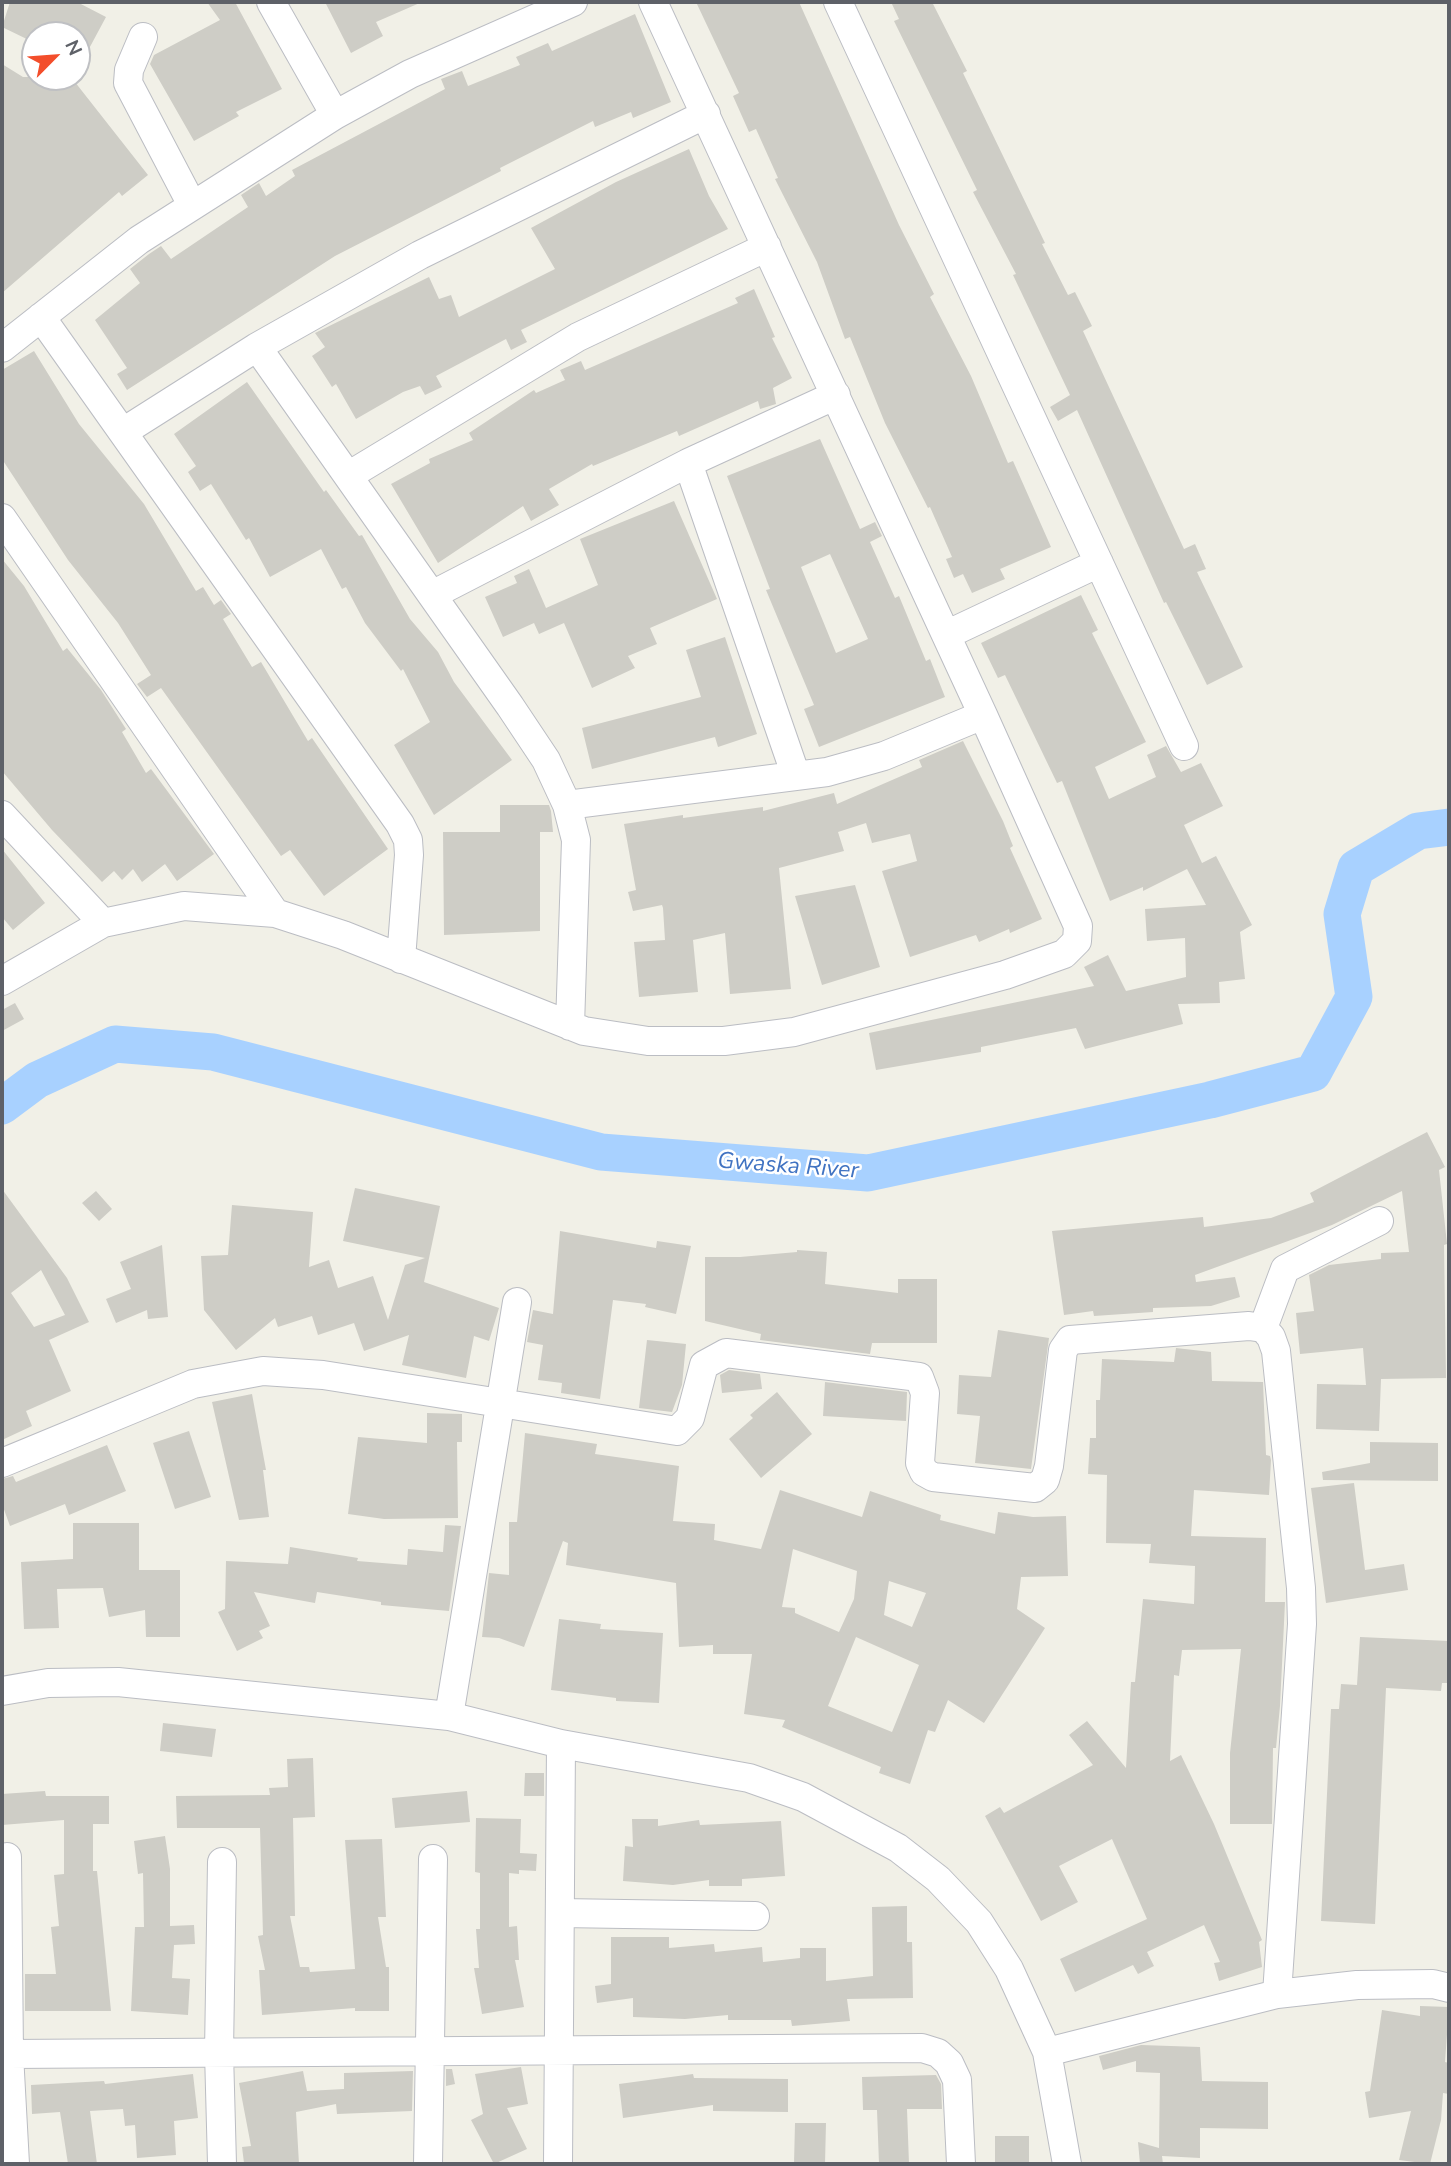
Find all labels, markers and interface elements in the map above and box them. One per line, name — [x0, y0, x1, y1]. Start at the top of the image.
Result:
north arrow — [21, 21, 91, 91]
text: N — [58, 36, 88, 60]
water label: Gwaska River — [717, 1148, 859, 1186]

